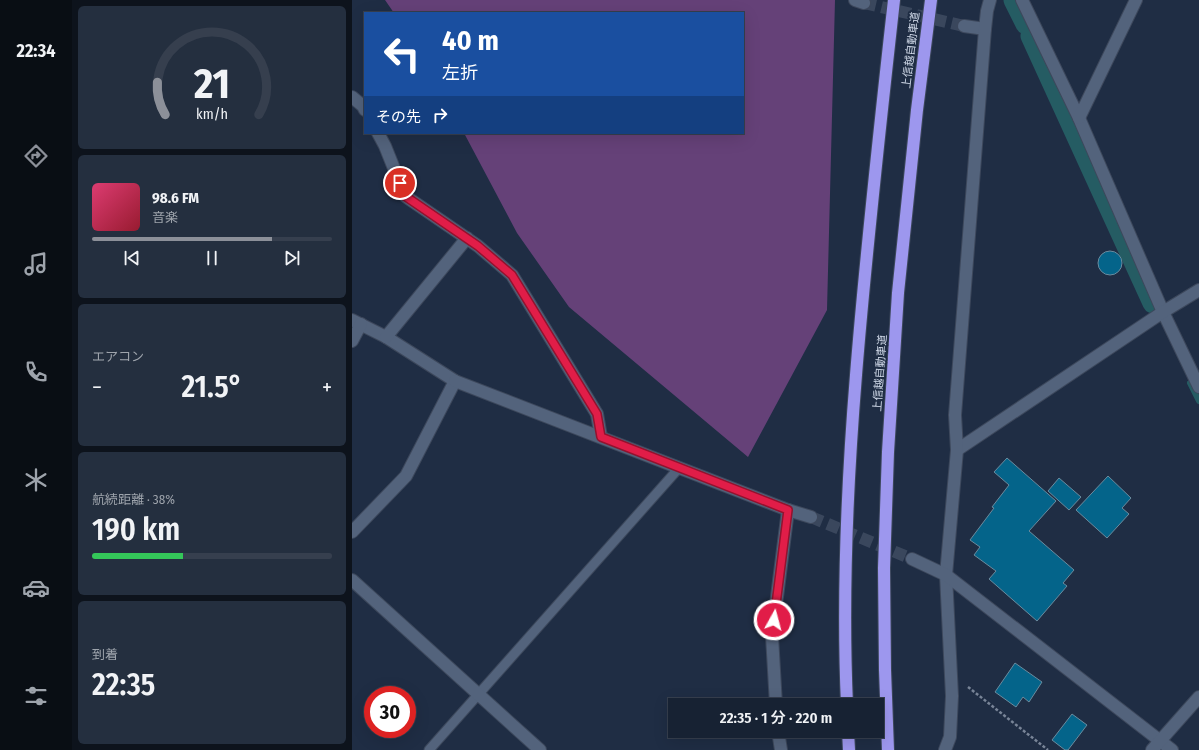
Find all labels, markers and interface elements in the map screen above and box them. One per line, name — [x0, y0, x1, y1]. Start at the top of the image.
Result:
street label: 上信越自動車道 — [900, 11, 922, 89]
text: 40 m — [442, 24, 499, 57]
icon: left — [376, 28, 428, 80]
text: 22:34 — [17, 40, 55, 62]
text: 21 — [193, 59, 230, 109]
text: 左折 — [442, 62, 478, 84]
icon: right — [429, 104, 451, 126]
text: km/h — [196, 106, 228, 123]
text: その先 — [376, 108, 421, 126]
icon: directions — [22, 142, 50, 170]
pin — [383, 166, 417, 200]
icon: arrive — [389, 172, 411, 194]
text: 98.6 FM — [152, 189, 199, 207]
text: 音楽 — [152, 210, 178, 225]
icon: previous — [121, 247, 143, 269]
icon: pause — [201, 247, 223, 269]
icon: next — [281, 247, 303, 269]
icon: music — [22, 250, 50, 278]
street label: 上信越自動車道 — [871, 334, 889, 412]
text: エアコン — [92, 349, 144, 364]
icon: phone — [22, 358, 50, 386]
text: 21.5° — [181, 369, 242, 405]
text: − — [92, 374, 102, 401]
text: + — [322, 374, 332, 401]
icon: climate — [22, 466, 50, 494]
text: 航続距離 · 38% — [92, 492, 175, 507]
text: 190 km — [92, 512, 180, 548]
icon: car — [22, 574, 50, 602]
position arrow — [753, 599, 795, 641]
text: 到着 — [92, 647, 118, 662]
text: 22:35 — [92, 667, 155, 703]
icon: filters — [22, 682, 50, 710]
speed limit sign: 30 — [364, 686, 416, 738]
text: 22:35 · 1 分 · 220 m — [720, 709, 832, 727]

